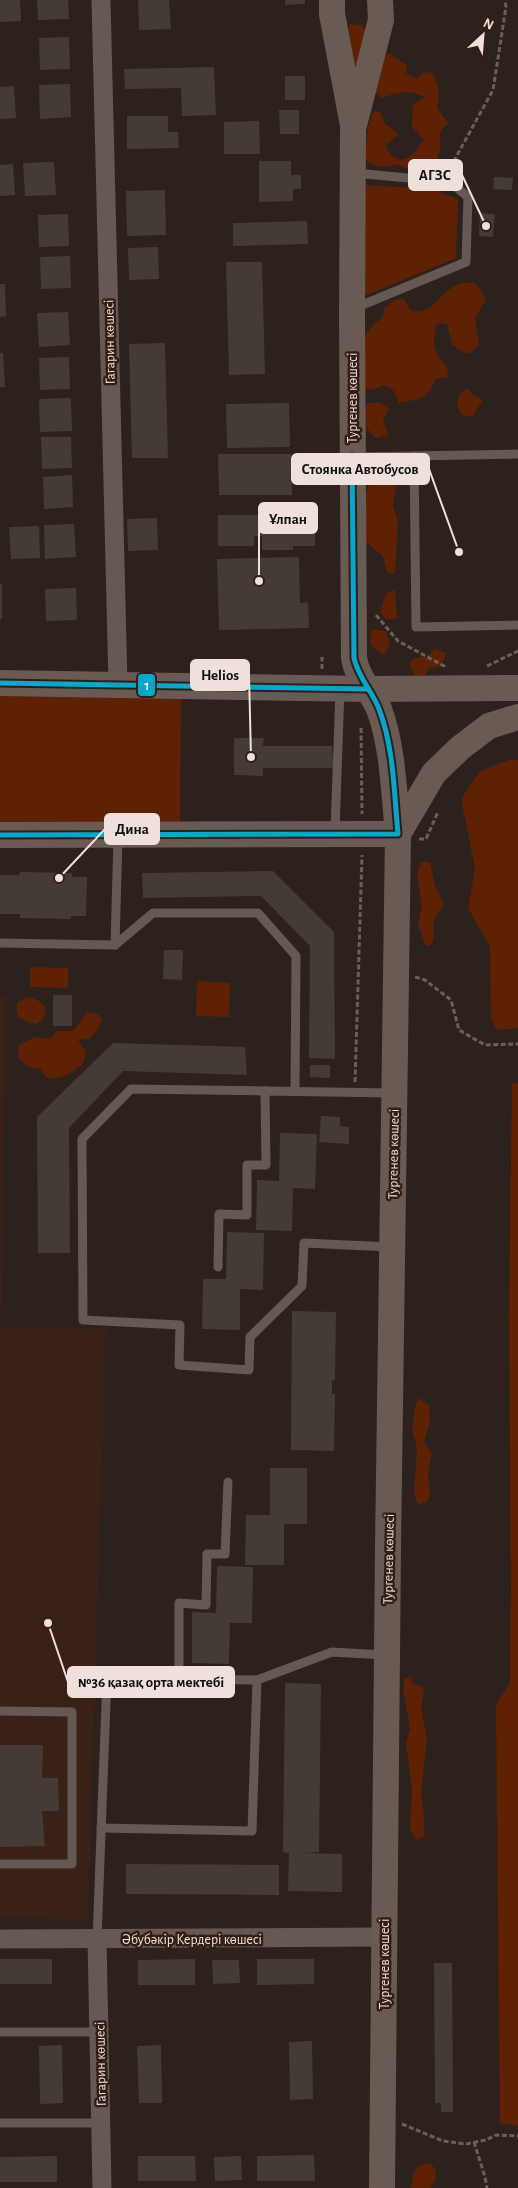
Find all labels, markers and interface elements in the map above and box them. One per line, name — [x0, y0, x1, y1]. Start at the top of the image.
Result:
north arrow — [458, 10, 508, 60]
text: N — [481, 16, 496, 33]
callout: АГЗС — [409, 160, 462, 190]
text: АГЗС — [419, 168, 451, 183]
street label: Гагарин көшесі — [102, 300, 118, 384]
street label: Тургенев көшесі — [346, 353, 360, 443]
callout: Стоянка Автобусов — [292, 454, 429, 484]
text: Стоянка Автобусов — [301, 462, 419, 477]
callout: Ұлпан — [259, 503, 317, 533]
text: Ұлпан — [269, 512, 307, 527]
callout: Helios — [191, 660, 249, 690]
text: Helios — [201, 668, 239, 683]
line badge: 1 — [137, 673, 156, 697]
text: 1 — [144, 679, 150, 693]
callout: Дина — [105, 814, 159, 844]
text: Дина — [115, 822, 149, 837]
street label: Тургенев көшесі — [386, 1109, 402, 1199]
street label: Тургенев көшесі — [381, 1514, 397, 1604]
callout: №36 қазақ орта мектебі — [68, 1667, 234, 1697]
text: №36 қазақ орта мектебі — [78, 1675, 224, 1690]
street label: Тургенев көшесі — [378, 1919, 392, 2009]
street label: Әбубәкір Кердері көшесі — [122, 1933, 262, 1947]
street label: Гагарин көшесі — [93, 2022, 109, 2106]

